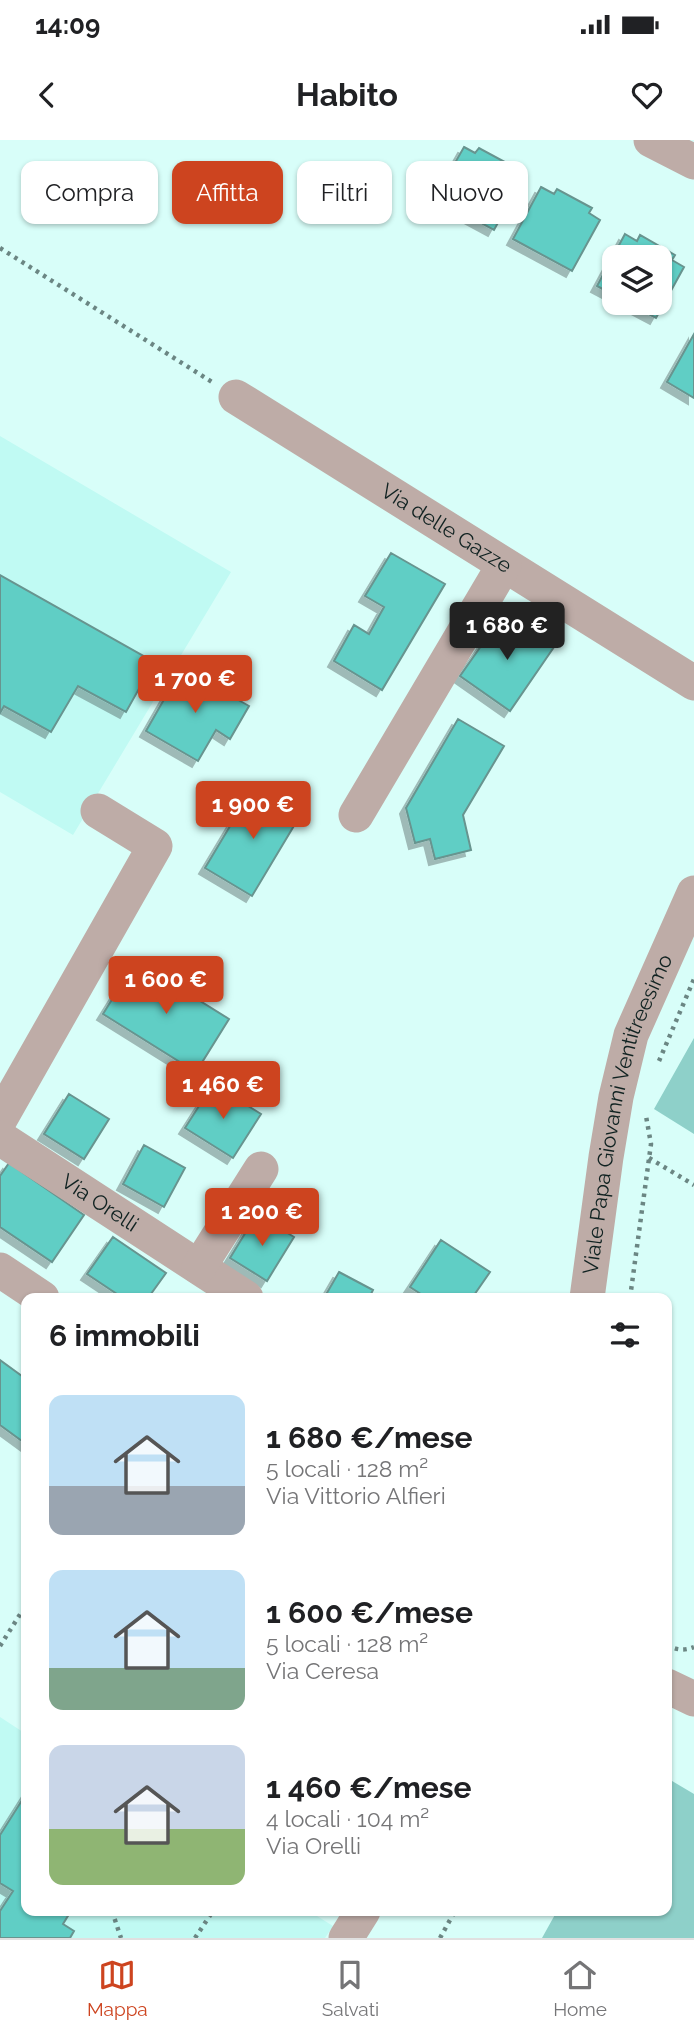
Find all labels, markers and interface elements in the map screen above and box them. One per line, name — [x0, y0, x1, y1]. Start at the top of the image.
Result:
text: 14:09 — [35, 10, 100, 40]
icon: back — [28, 76, 66, 114]
text: Habito — [296, 76, 398, 113]
icon: heart — [628, 76, 666, 114]
chip: Compra — [21, 161, 158, 224]
chip: Affitta — [172, 161, 283, 224]
chip: Filtri — [297, 161, 392, 224]
chip: Nuovo — [406, 161, 528, 224]
map controls — [602, 245, 672, 315]
button: layers — [602, 245, 672, 315]
street label: Via delle Gazze — [377, 478, 517, 578]
pin: 1 680 € — [442, 602, 572, 662]
text: 1 680 € — [466, 611, 548, 638]
pin: 1 700 € — [130, 656, 260, 715]
text: 1 700 € — [154, 664, 236, 691]
pin: 1 900 € — [188, 782, 318, 841]
text: 1 900 € — [212, 790, 294, 817]
street label: Viale Papa Giovanni Ventitreesimo — [577, 950, 677, 1276]
pin: 1 600 € — [101, 956, 231, 1016]
text: 1 600 € — [125, 965, 207, 992]
pin: 1 460 € — [158, 1062, 288, 1121]
text: 1 460 € — [182, 1070, 264, 1097]
street label: Via Orelli — [57, 1168, 143, 1237]
pin: 1 200 € — [197, 1188, 327, 1248]
text: 1 200 € — [221, 1197, 303, 1224]
icon: filters — [606, 1316, 644, 1354]
text: 6 immobili — [49, 1318, 200, 1353]
text: 1 680 €/mese — [266, 1420, 473, 1455]
icon: home — [105, 1423, 189, 1507]
text: 5 locali · 128 m² — [266, 1455, 428, 1482]
text: Via Vittorio Alfieri — [266, 1482, 446, 1509]
text: 1 600 €/mese — [266, 1595, 473, 1630]
icon: home — [105, 1598, 189, 1682]
text: 5 locali · 128 m² — [266, 1630, 428, 1657]
text: Via Ceresa — [266, 1657, 379, 1684]
text: 1 460 €/mese — [266, 1770, 472, 1805]
icon: home — [105, 1773, 189, 1857]
text: 4 locali · 104 m² — [266, 1805, 429, 1832]
text: Via Orelli — [266, 1832, 361, 1859]
tab: Mappa — [87, 1956, 148, 2020]
tab: Salvati — [322, 1956, 379, 2020]
tab: Home — [553, 1956, 607, 2020]

